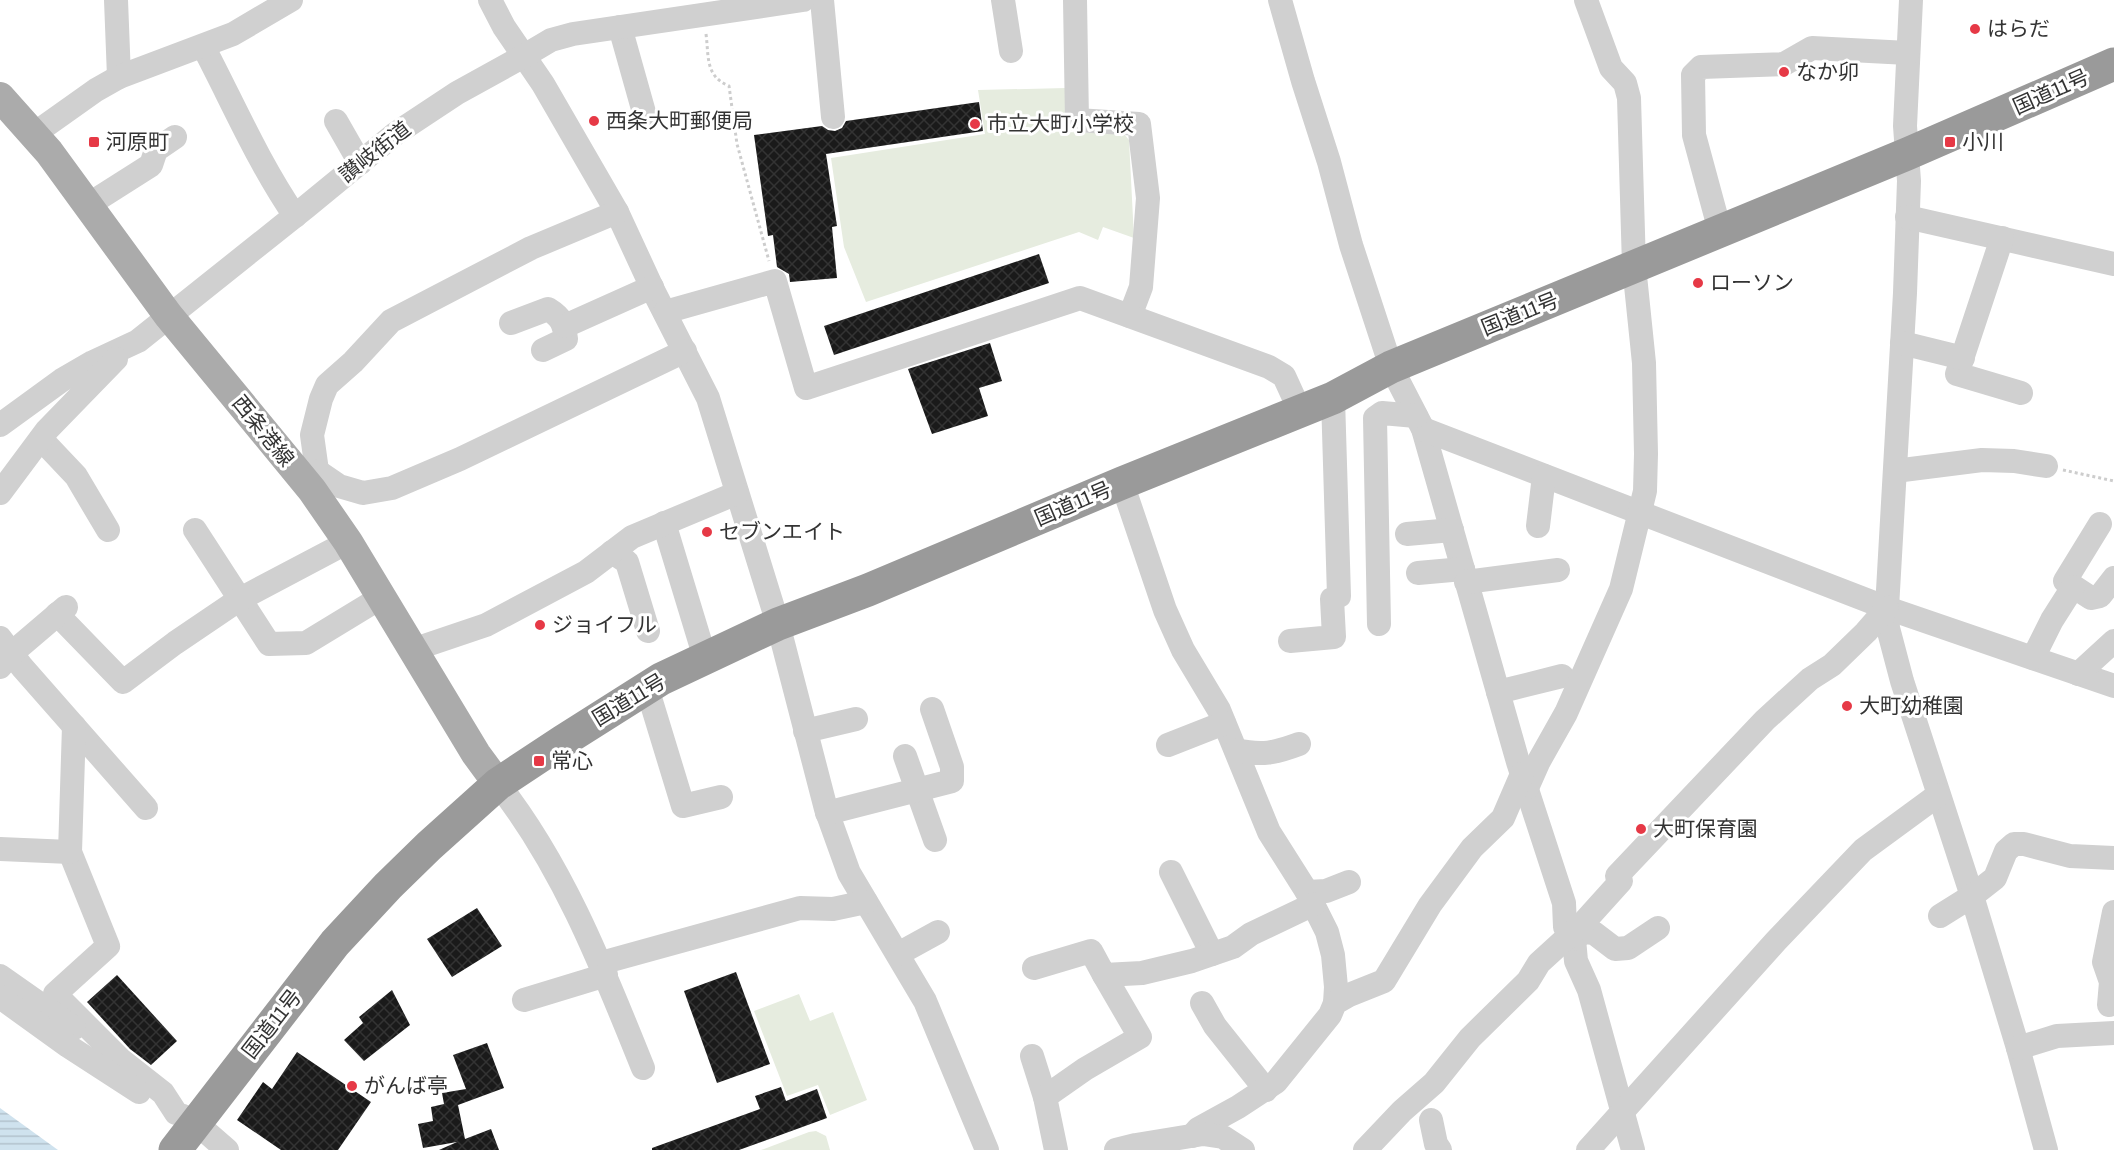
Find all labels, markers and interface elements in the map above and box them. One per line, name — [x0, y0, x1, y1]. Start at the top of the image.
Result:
place label: はらだ — [1987, 14, 2050, 43]
marker: はらだ — [1968, 22, 1982, 36]
place label: なか卯 — [1796, 57, 1859, 86]
street label: 国道11号 — [2008, 62, 2094, 121]
marker: なか卯 — [1777, 65, 1791, 79]
place label: 西条大町郵便局 — [606, 106, 753, 135]
place label: 市立大町小学校 — [987, 109, 1134, 138]
street label: 讃岐街道 — [333, 114, 417, 189]
marker: 西条大町郵便局 — [587, 114, 601, 128]
marker: 市立大町小学校 — [968, 117, 982, 131]
place label: 河原町 — [106, 127, 169, 156]
place label: 小川 — [1962, 127, 2004, 156]
marker: 河原町 — [87, 135, 101, 149]
marker: 小川 — [1943, 135, 1957, 149]
place label: ローソン — [1710, 268, 1794, 297]
marker: ローソン — [1691, 276, 1705, 290]
street label: 国道11号 — [1477, 285, 1563, 342]
street label: 西条港線 — [226, 389, 301, 472]
street label: 国道11号 — [1030, 474, 1116, 533]
place label: セブンエイト — [719, 517, 845, 546]
marker: セブンエイト — [700, 525, 714, 539]
place label: ジョイフル — [552, 610, 657, 639]
marker: ジョイフル — [533, 618, 547, 632]
street label: 国道11号 — [587, 666, 671, 733]
place label: 大町幼稚園 — [1859, 691, 1964, 720]
marker: 大町幼稚園 — [1840, 699, 1854, 713]
place label: 常心 — [551, 746, 593, 775]
marker: 常心 — [532, 754, 546, 768]
place label: 大町保育園 — [1653, 814, 1758, 843]
marker: 大町保育園 — [1634, 822, 1648, 836]
street label: 国道11号 — [235, 983, 308, 1064]
place label: がんば亭 — [364, 1071, 448, 1100]
marker: がんば亭 — [345, 1079, 359, 1093]

